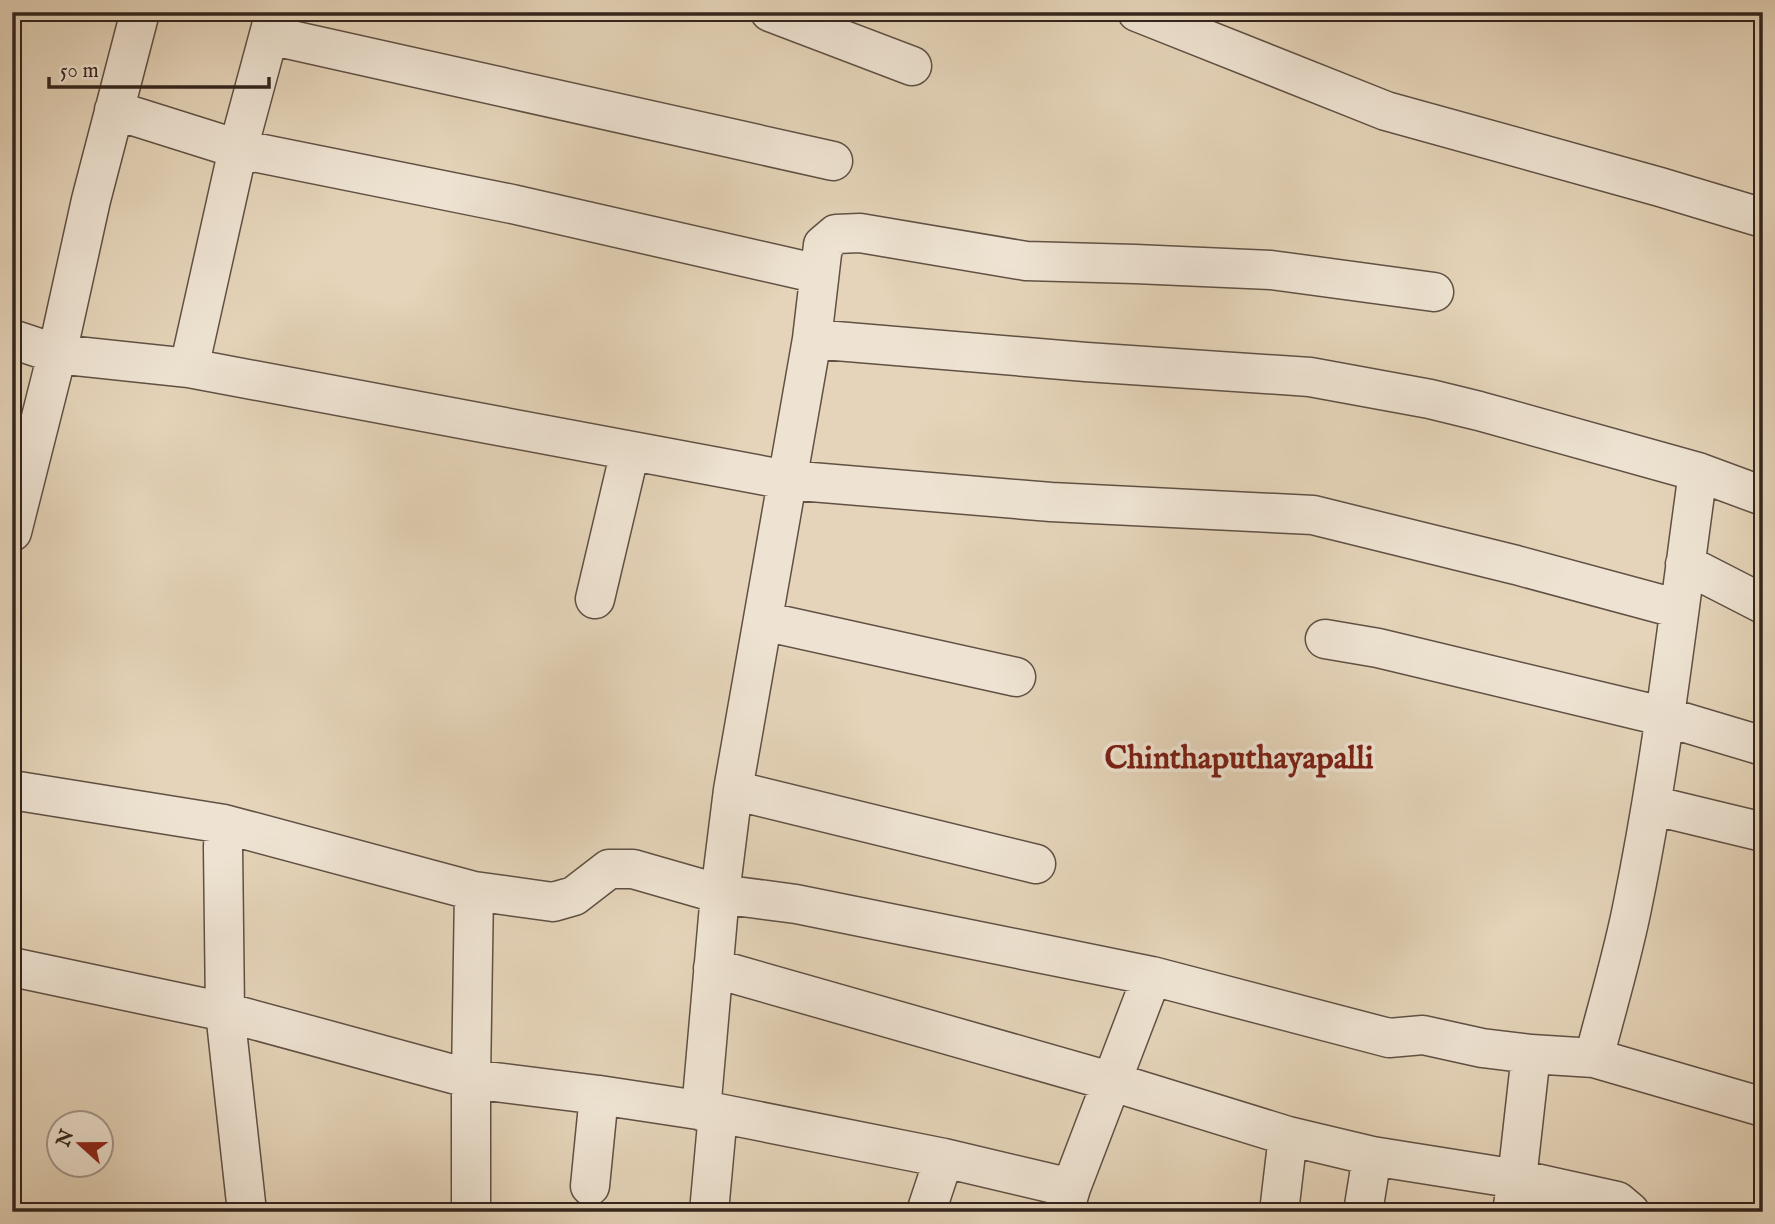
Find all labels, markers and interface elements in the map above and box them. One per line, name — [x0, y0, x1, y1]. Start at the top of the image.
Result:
scale bar — [49, 46, 270, 90]
text: 50 m — [60, 58, 99, 85]
district label: Chinthaputhayapalli — [1104, 739, 1374, 780]
north arrow — [46, 1108, 116, 1178]
text: N — [51, 1126, 80, 1152]

